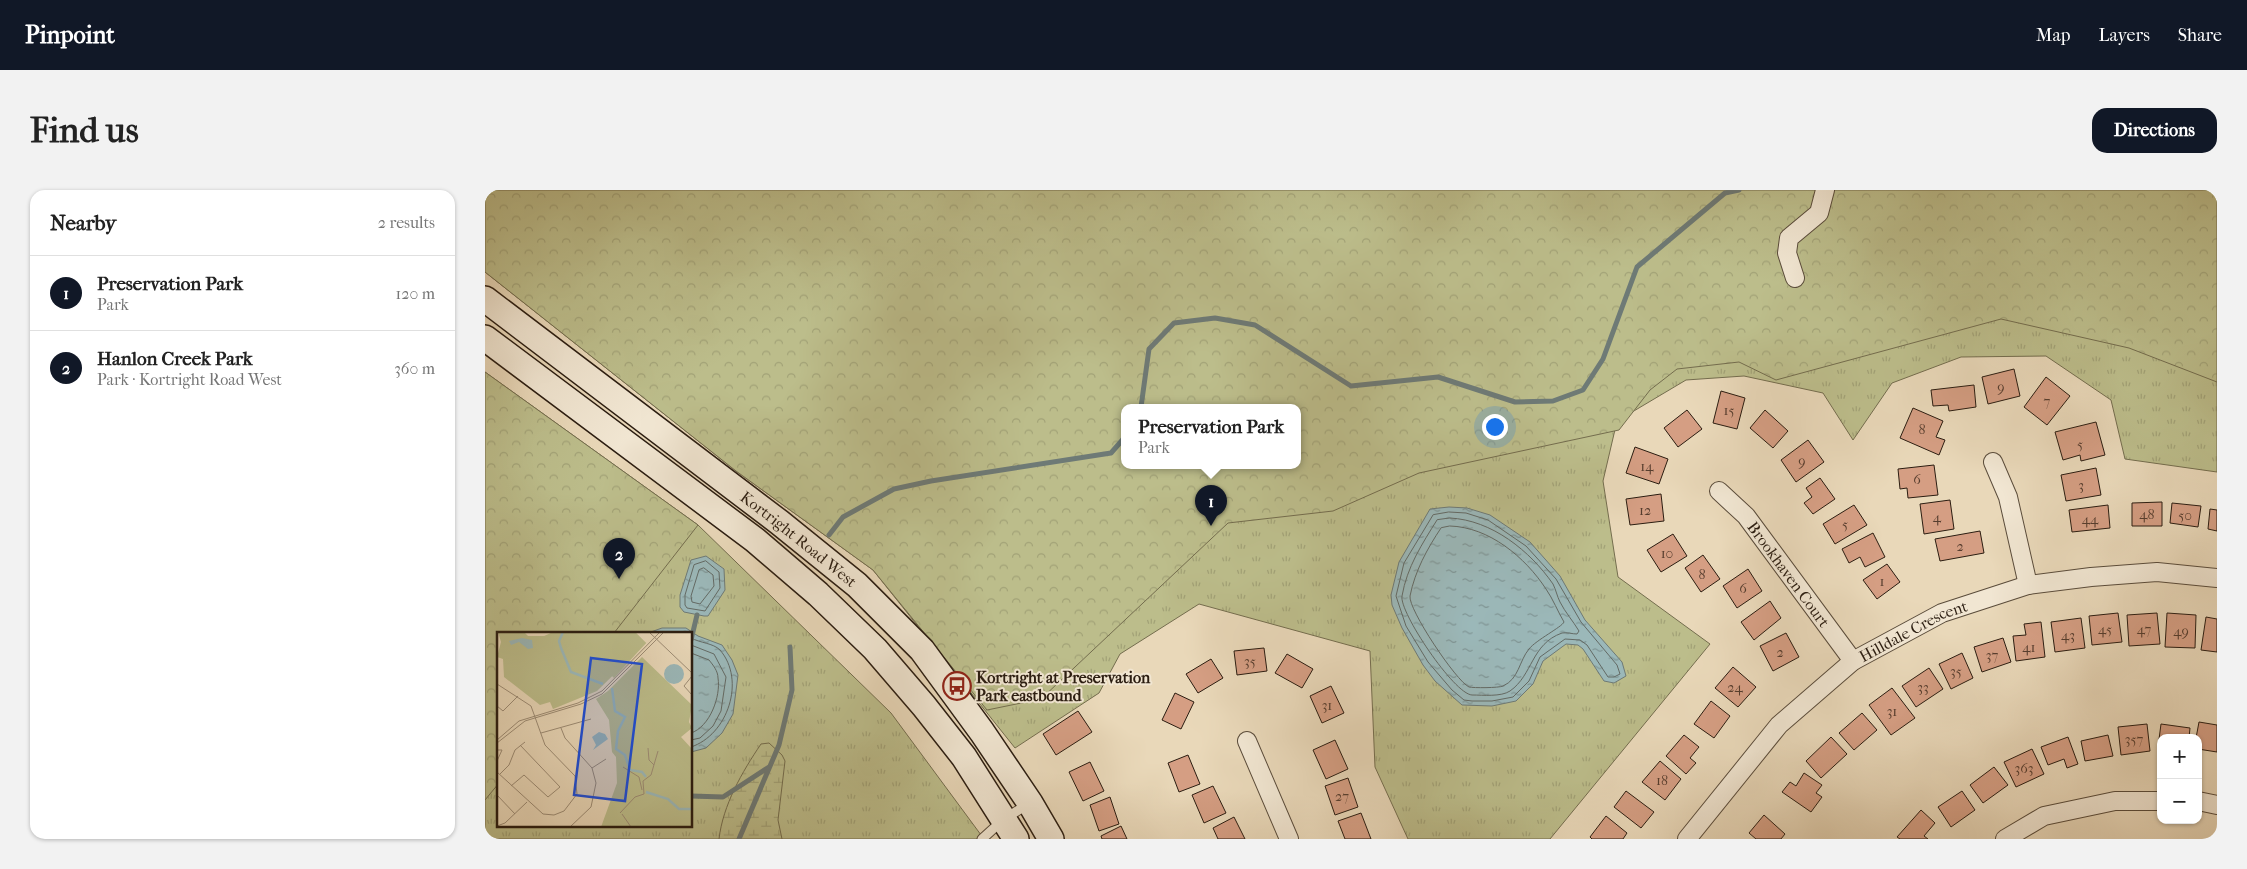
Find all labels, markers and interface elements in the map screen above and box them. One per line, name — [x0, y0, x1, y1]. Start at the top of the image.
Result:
text: Pinpoint — [25, 21, 115, 49]
text: Map — [2036, 25, 2070, 46]
text: Layers — [2098, 25, 2150, 46]
text: Share — [2178, 25, 2222, 46]
button: Directions — [2092, 108, 2217, 153]
text: Find us — [30, 110, 139, 151]
text: Nearby — [50, 211, 116, 235]
text: 2 results — [378, 213, 435, 232]
text: Preservation Park — [97, 273, 243, 295]
text: 1 — [63, 284, 69, 303]
text: 120 m — [396, 284, 435, 303]
text: Park — [97, 295, 129, 314]
text: Hanlon Creek Park — [97, 348, 253, 370]
text: 2 — [62, 359, 70, 378]
text: 360 m — [394, 359, 435, 378]
text: Park · Kortright Road West — [97, 370, 282, 389]
house number: 9 — [1997, 379, 2005, 396]
house number: 7 — [2044, 393, 2051, 410]
house number: 15 — [1724, 402, 1735, 419]
popup — [1121, 404, 1301, 469]
your location — [1482, 414, 1508, 440]
text: Preservation Park — [1138, 416, 1284, 438]
house number: 8 — [1918, 421, 1926, 438]
house number: 5 — [2077, 436, 2083, 453]
text: Park — [1138, 438, 1170, 457]
house number: 9 — [1798, 453, 1806, 470]
house number: 14 — [1640, 458, 1654, 475]
house number: 6 — [1913, 471, 1921, 488]
house number: 3 — [2078, 477, 2084, 494]
pin: 1 — [1195, 485, 1227, 526]
street label: Kortright Road West — [737, 487, 861, 591]
house number: 12 — [1639, 502, 1651, 519]
house number: 48 — [2139, 506, 2155, 523]
house number: 50 — [2178, 507, 2192, 524]
house number: 4 — [1933, 509, 1942, 526]
house number: 44 — [2082, 511, 2099, 528]
house number: 5 — [1842, 516, 1848, 533]
street label: Brookhaven Court — [1744, 518, 1834, 631]
pin: 2 — [603, 538, 635, 579]
house number: 2 — [1956, 538, 1964, 555]
house number: 10 — [1661, 545, 1673, 562]
house number: 8 — [1698, 566, 1706, 583]
house number: 1 — [1880, 573, 1885, 590]
house number: 6 — [1739, 580, 1747, 597]
street label: Hilldale Crescent — [1856, 596, 1970, 666]
house number: 45 — [2098, 621, 2112, 638]
house number: 47 — [2137, 621, 2152, 638]
house number: 49 — [2173, 623, 2189, 640]
house number: 43 — [2061, 627, 2075, 644]
inset map — [497, 632, 693, 826]
house number: 41 — [2022, 639, 2036, 656]
house number: 2 — [1776, 644, 1784, 661]
house number: 37 — [1986, 647, 1998, 664]
house number: 35 — [1244, 653, 1256, 670]
house number: 35 — [1950, 663, 1962, 680]
place label: Kortright at Preservation Park eastbound — [976, 668, 1151, 705]
bus stop icon: Kortright at Preservation Park eastbound — [942, 671, 972, 701]
house number: 24 — [1727, 679, 1743, 696]
house number: 33 — [1917, 679, 1929, 696]
house number: 31 — [1322, 697, 1332, 714]
house number: 31 — [1887, 703, 1897, 720]
house number: 357 — [2125, 731, 2144, 748]
map controls — [2157, 734, 2202, 824]
button: + — [2157, 734, 2202, 779]
house number: 363 — [2014, 760, 2034, 777]
house number: 18 — [1656, 772, 1668, 789]
button: − — [2157, 779, 2202, 824]
house number: 27 — [1335, 788, 1349, 805]

